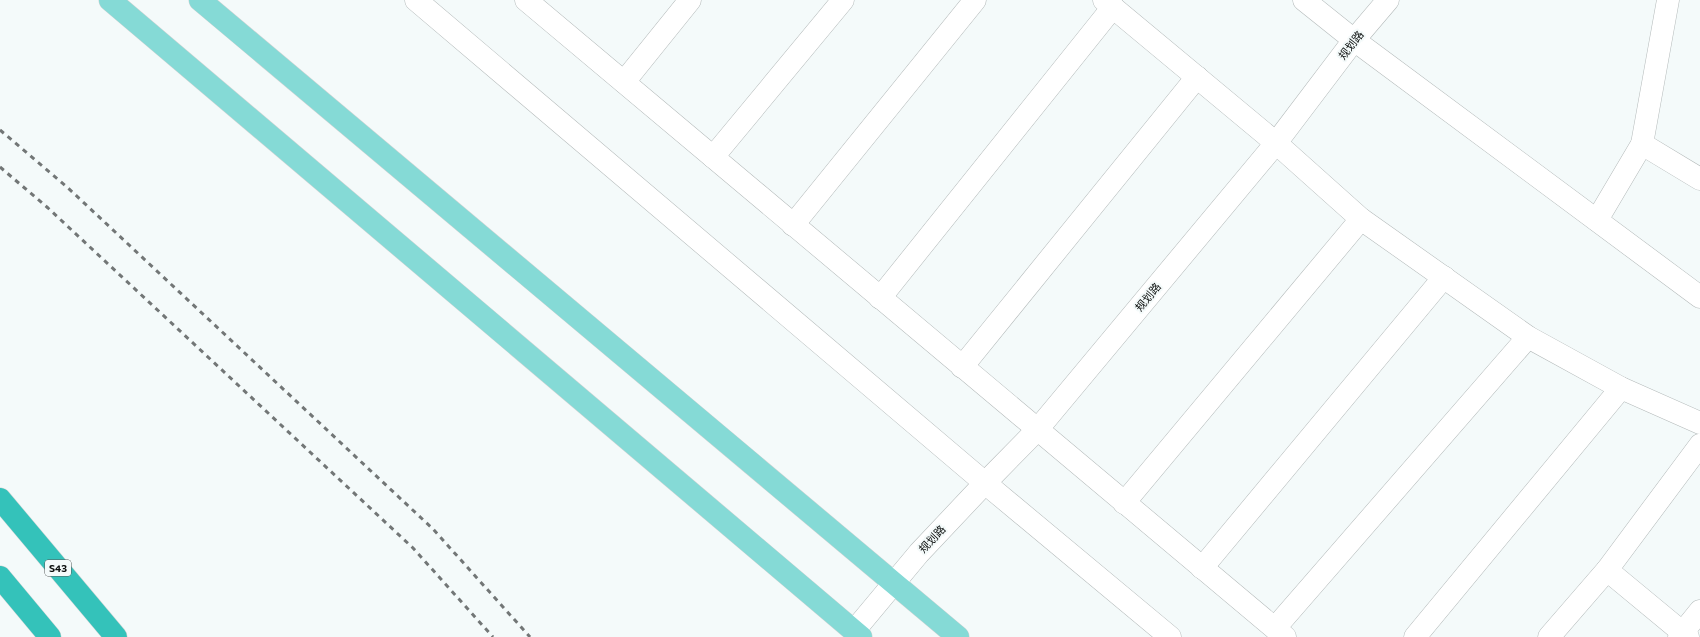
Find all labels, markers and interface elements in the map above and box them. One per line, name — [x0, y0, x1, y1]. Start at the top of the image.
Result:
street label: 规划路 — [1335, 28, 1366, 62]
street label: 规划路 — [1132, 280, 1163, 313]
street label: 规划路 — [916, 522, 948, 555]
road number: S43 — [45, 560, 71, 576]

